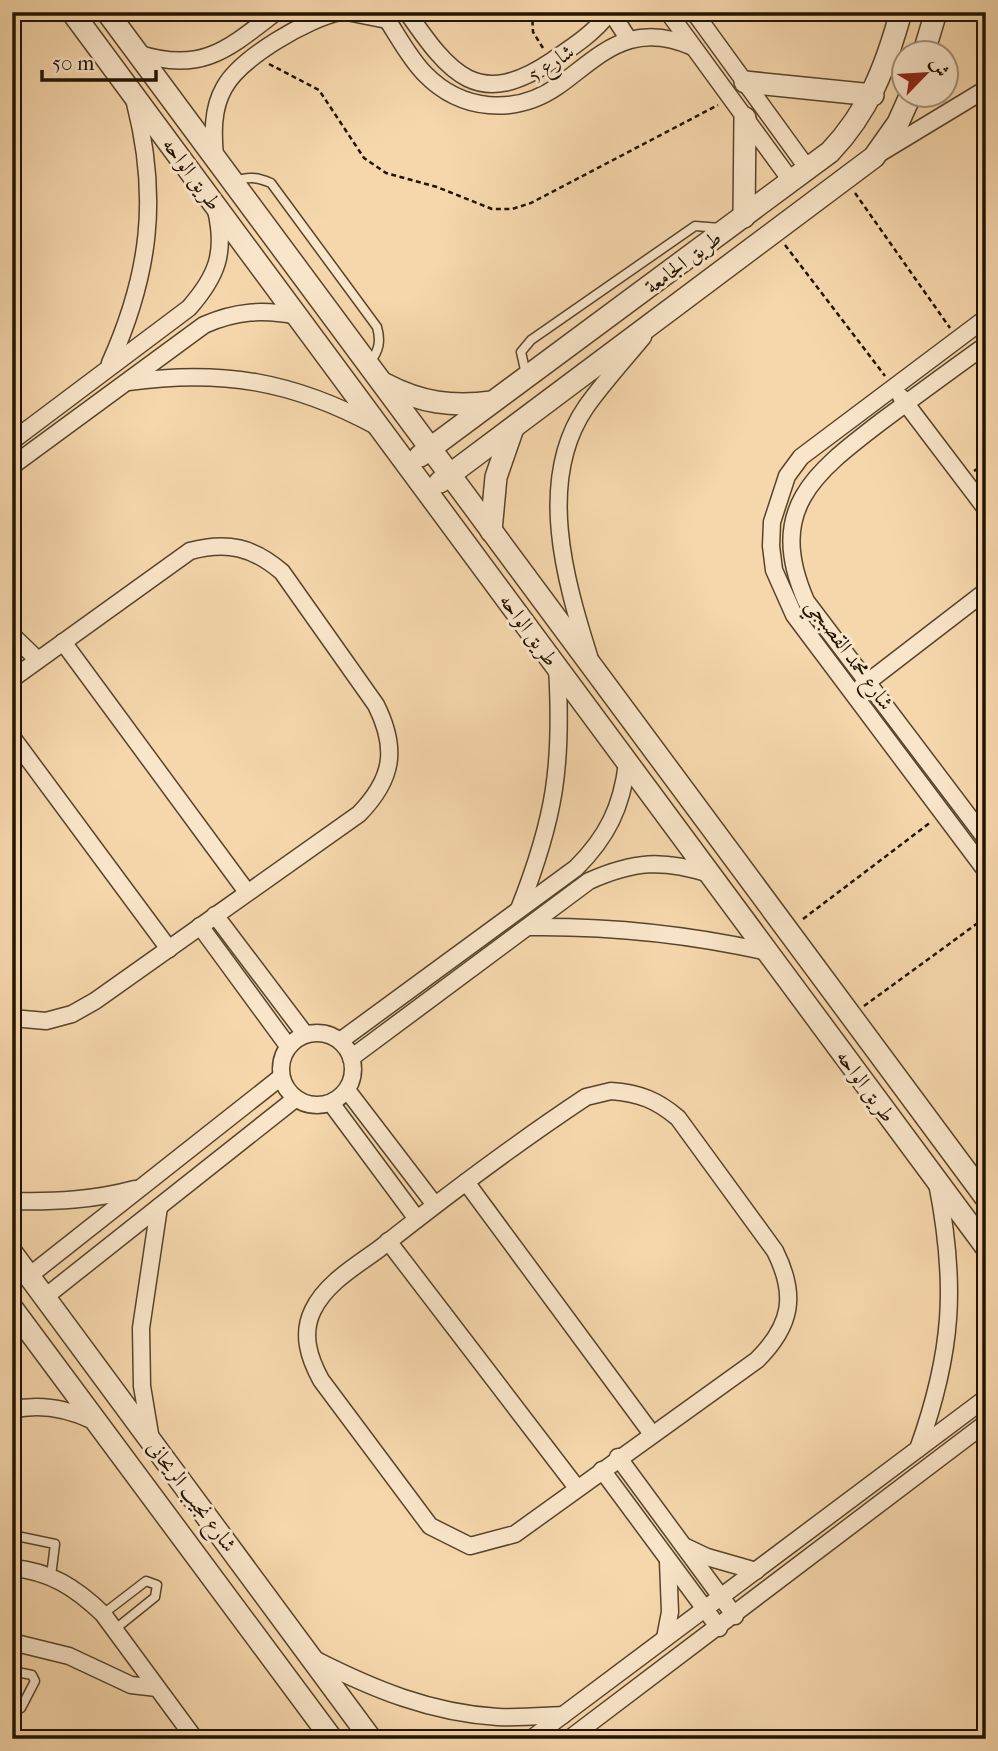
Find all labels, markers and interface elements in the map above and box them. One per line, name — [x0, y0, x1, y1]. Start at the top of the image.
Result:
scale bar — [42, 38, 156, 82]
north arrow — [890, 38, 960, 108]
street label: شارع 5 — [523, 39, 582, 92]
text: 50 m — [52, 51, 95, 75]
text: ش — [926, 54, 953, 80]
street label: طريق الواحه — [157, 133, 226, 215]
street label: طريق الجامعة — [640, 226, 727, 299]
street label: طريق الواحه — [494, 589, 563, 671]
street label: شارع محمد القصبجي — [795, 593, 899, 719]
street label: طريق الواحه — [831, 1045, 900, 1127]
street label: شارع نجيب الريحانى — [138, 1436, 242, 1560]

